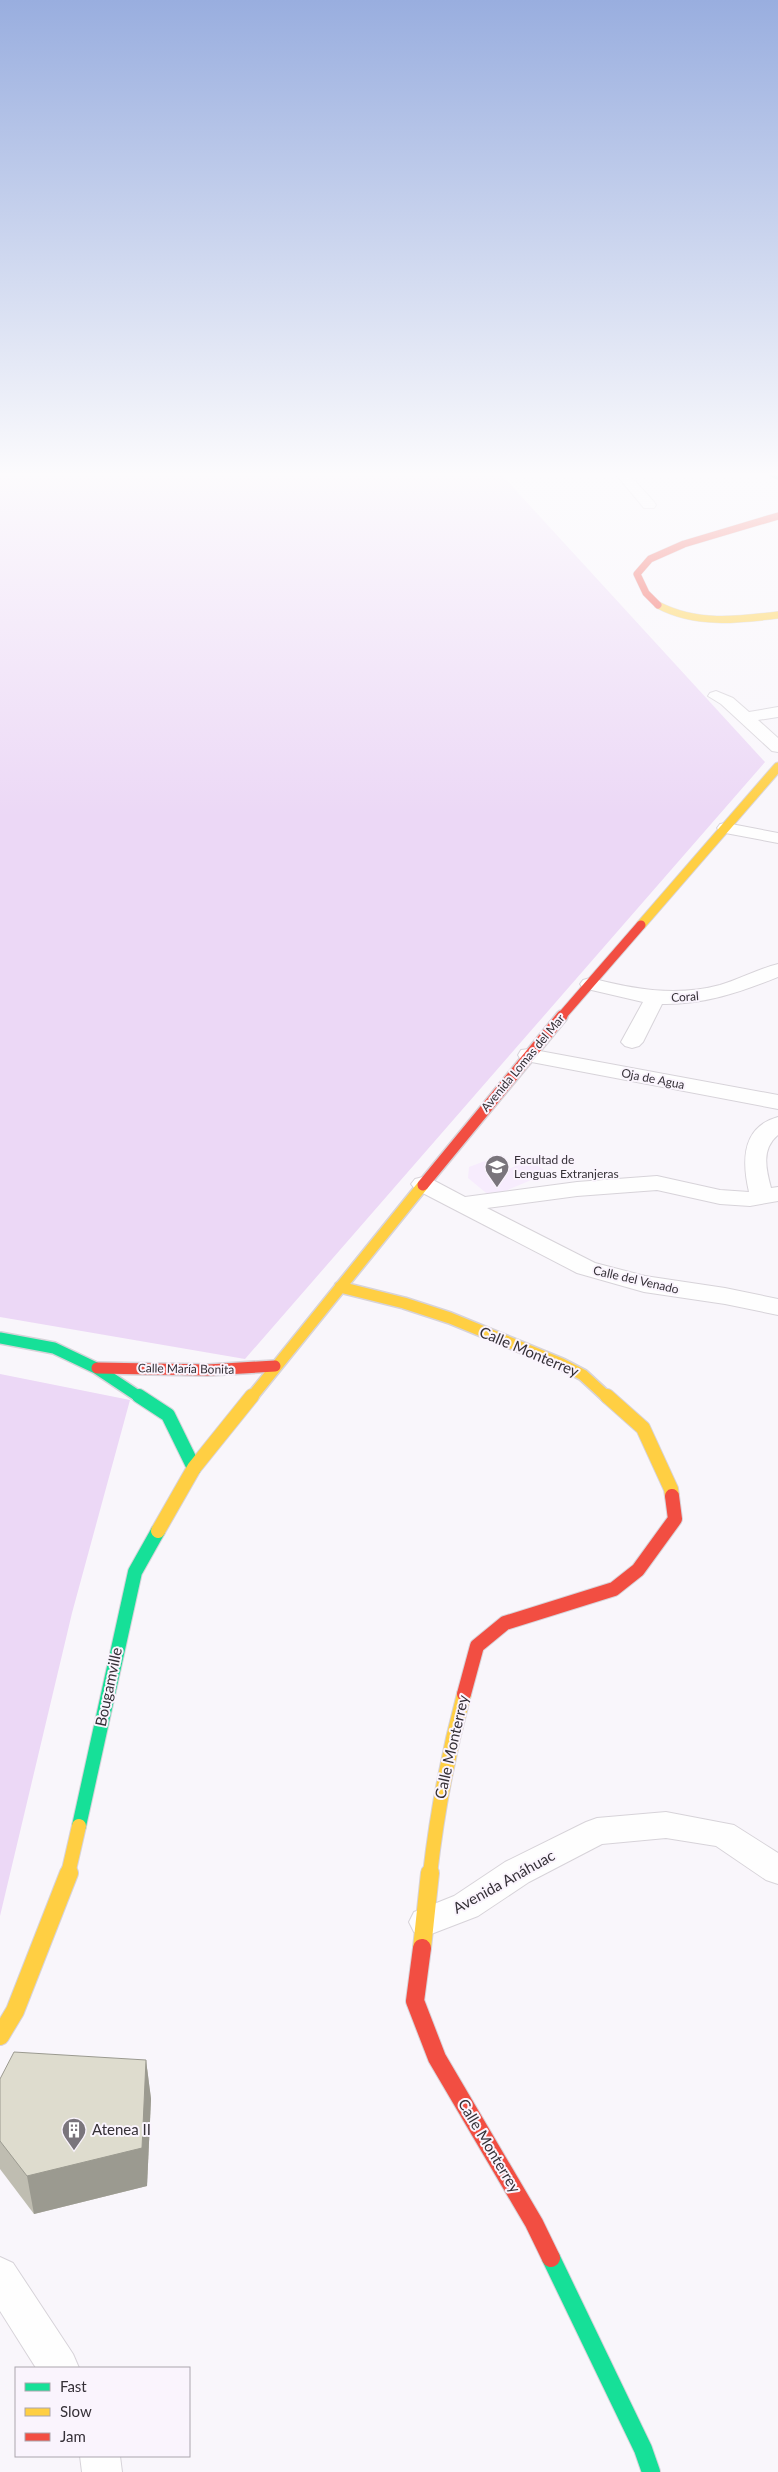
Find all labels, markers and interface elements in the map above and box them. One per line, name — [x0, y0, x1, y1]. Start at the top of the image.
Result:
street label: Coral — [671, 988, 699, 1005]
street label: Avenida Lomas del Mar — [478, 1011, 568, 1114]
street label: Oja de Agua — [620, 1065, 686, 1092]
place label: Facultad de Lenguas Extranjeras — [514, 1152, 619, 1181]
school or university icon: Facultad de Lenguas Extranjeras — [484, 1154, 510, 1188]
street label: Calle del Venado — [592, 1262, 681, 1297]
street label: Calle Monterrey — [477, 1322, 582, 1380]
street label: Calle María Bonita — [138, 1360, 234, 1377]
street label: Bougamville — [91, 1646, 125, 1728]
street label: Calle Monterrey — [430, 1693, 472, 1800]
street label: Avenida Anáhuac — [450, 1846, 557, 1917]
street label: Calle Monterrey — [455, 2095, 525, 2196]
building icon: Atenea II — [61, 2117, 87, 2151]
place label: Atenea II — [92, 2120, 151, 2138]
legend — [15, 2367, 190, 2457]
text: Fast — [60, 2377, 87, 2395]
text: Slow — [60, 2402, 92, 2420]
text: Jam — [60, 2427, 86, 2445]

